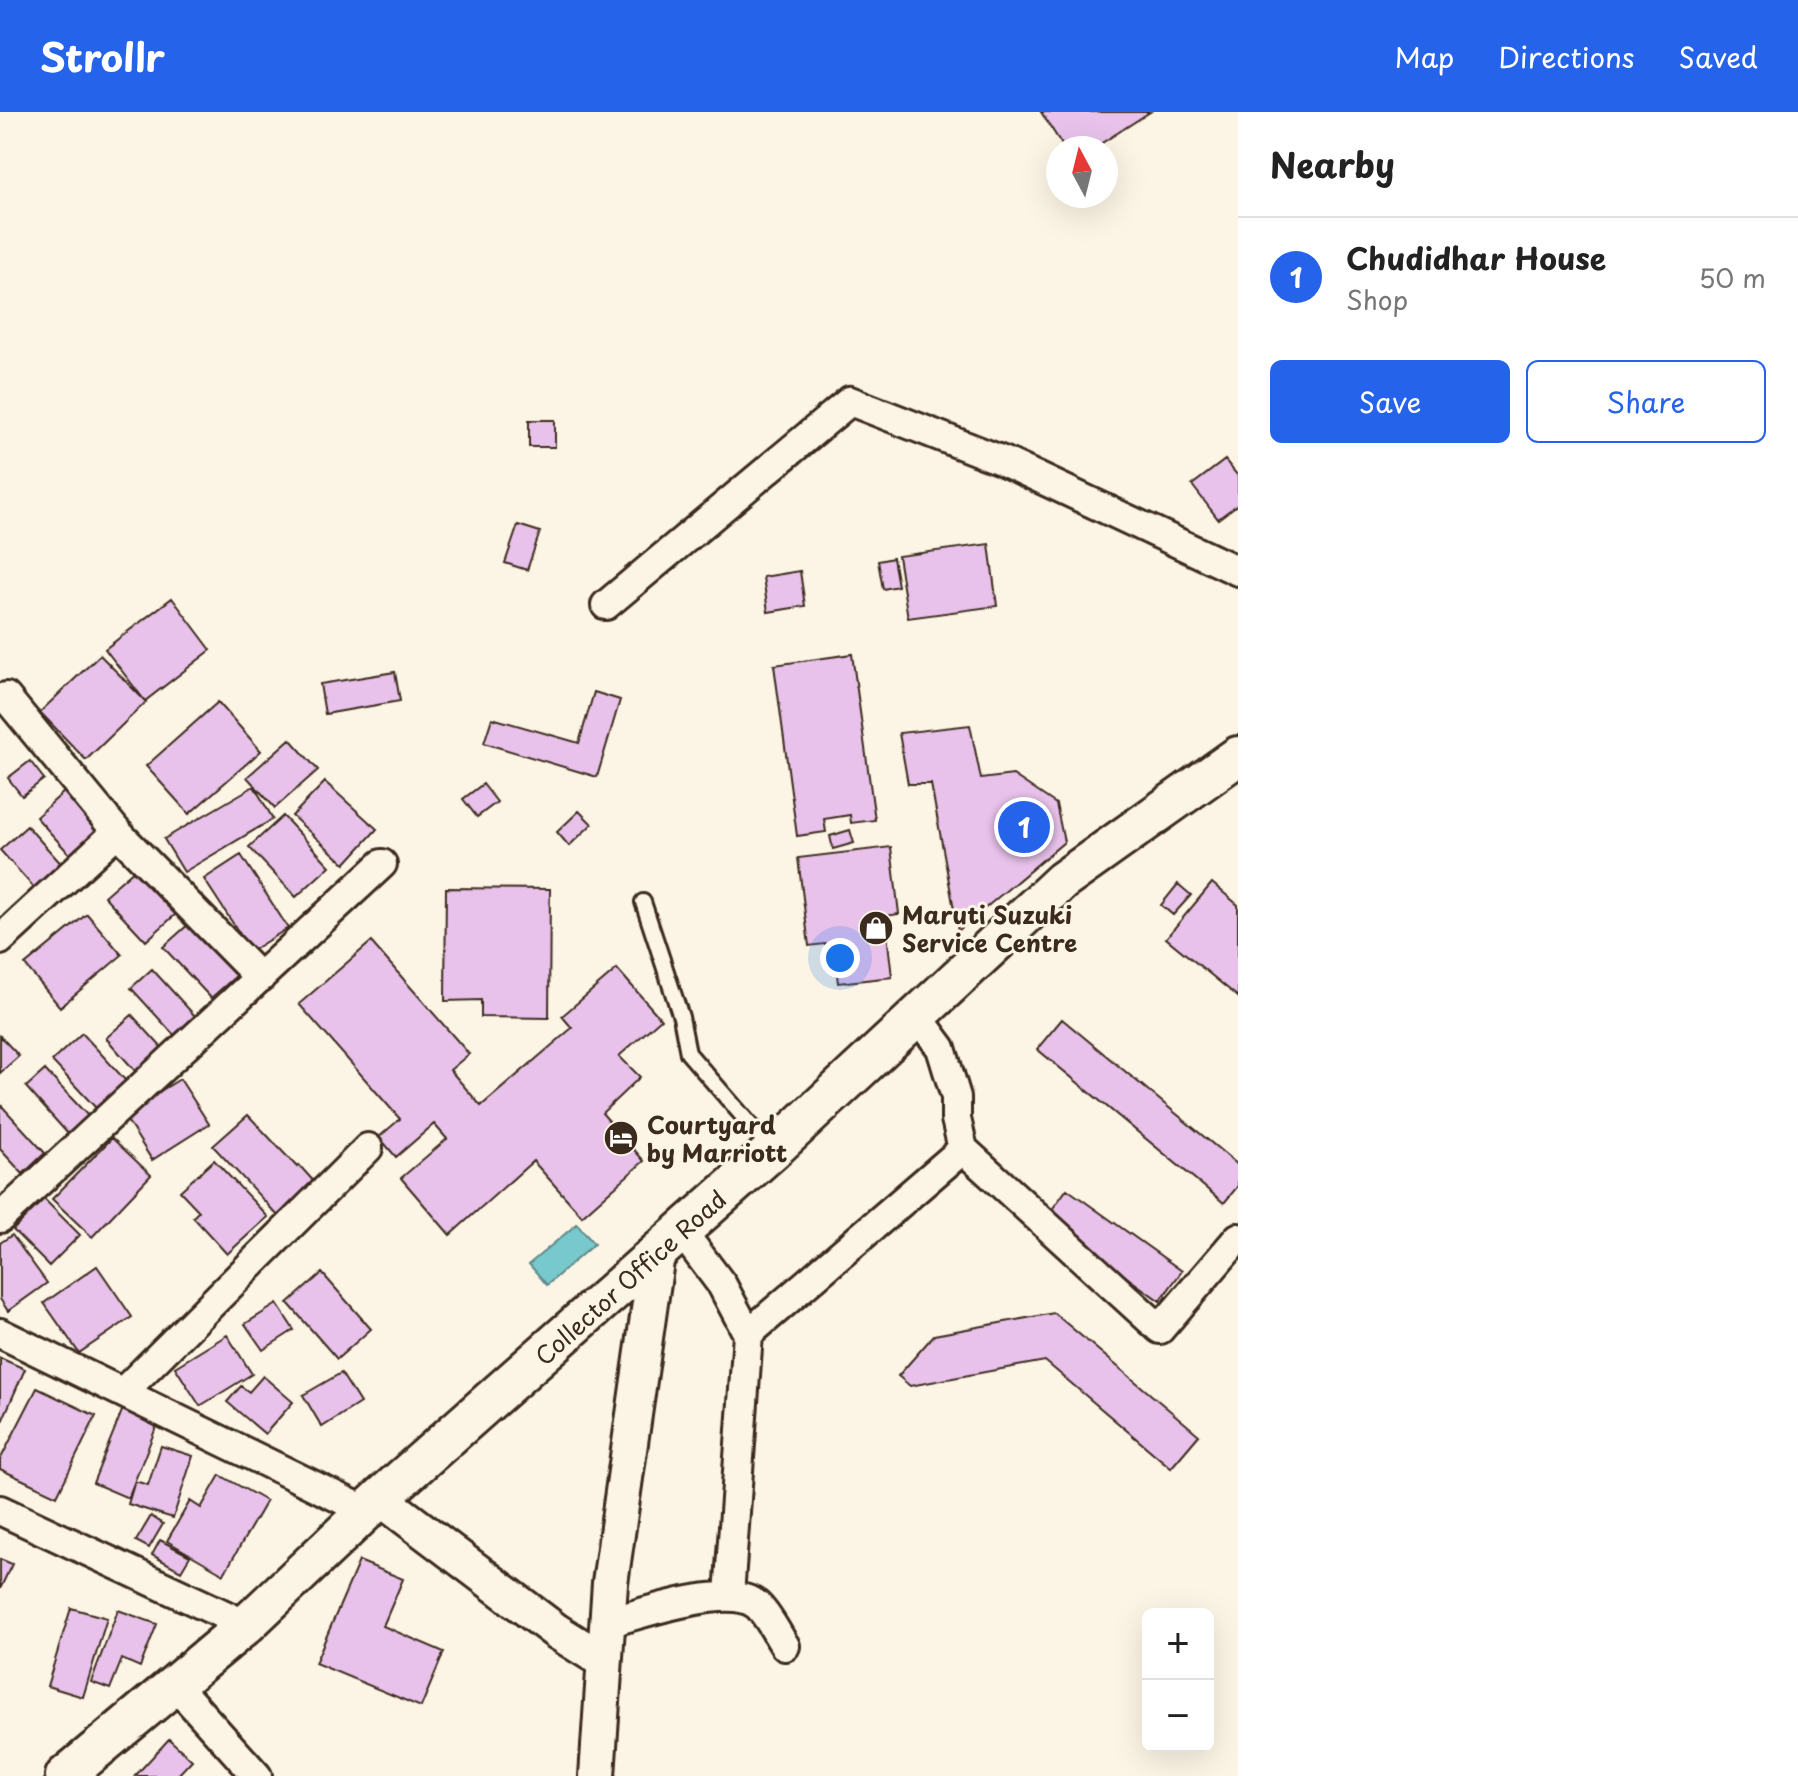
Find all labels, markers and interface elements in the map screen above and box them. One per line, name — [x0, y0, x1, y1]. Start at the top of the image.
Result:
text: Strollr — [40, 28, 165, 85]
text: Map — [1395, 35, 1454, 78]
text: Directions — [1498, 35, 1635, 78]
text: Saved — [1679, 35, 1758, 78]
north arrow — [1046, 136, 1118, 208]
text: Nearby — [1270, 138, 1395, 190]
text: Chudidhar House — [1346, 235, 1606, 280]
text: 1 — [1290, 258, 1302, 297]
text: 50 m — [1699, 258, 1766, 297]
text: Shop — [1346, 280, 1408, 319]
button: Save — [1270, 360, 1510, 443]
button: Share — [1526, 360, 1766, 443]
pin: 1 — [998, 797, 1050, 857]
place label: Maruti Suzuki Service Centre — [902, 896, 1077, 960]
shop icon: Maruti Suzuki Service Centre — [857, 909, 895, 947]
your location — [820, 938, 860, 978]
place label: Courtyard by Marriott — [647, 1106, 787, 1170]
hotel icon: Courtyard by Marriott — [602, 1119, 640, 1157]
street label: Collector Office Road — [526, 1181, 734, 1373]
map controls — [1142, 1608, 1214, 1752]
button: + — [1142, 1608, 1214, 1680]
button: − — [1142, 1680, 1214, 1752]

